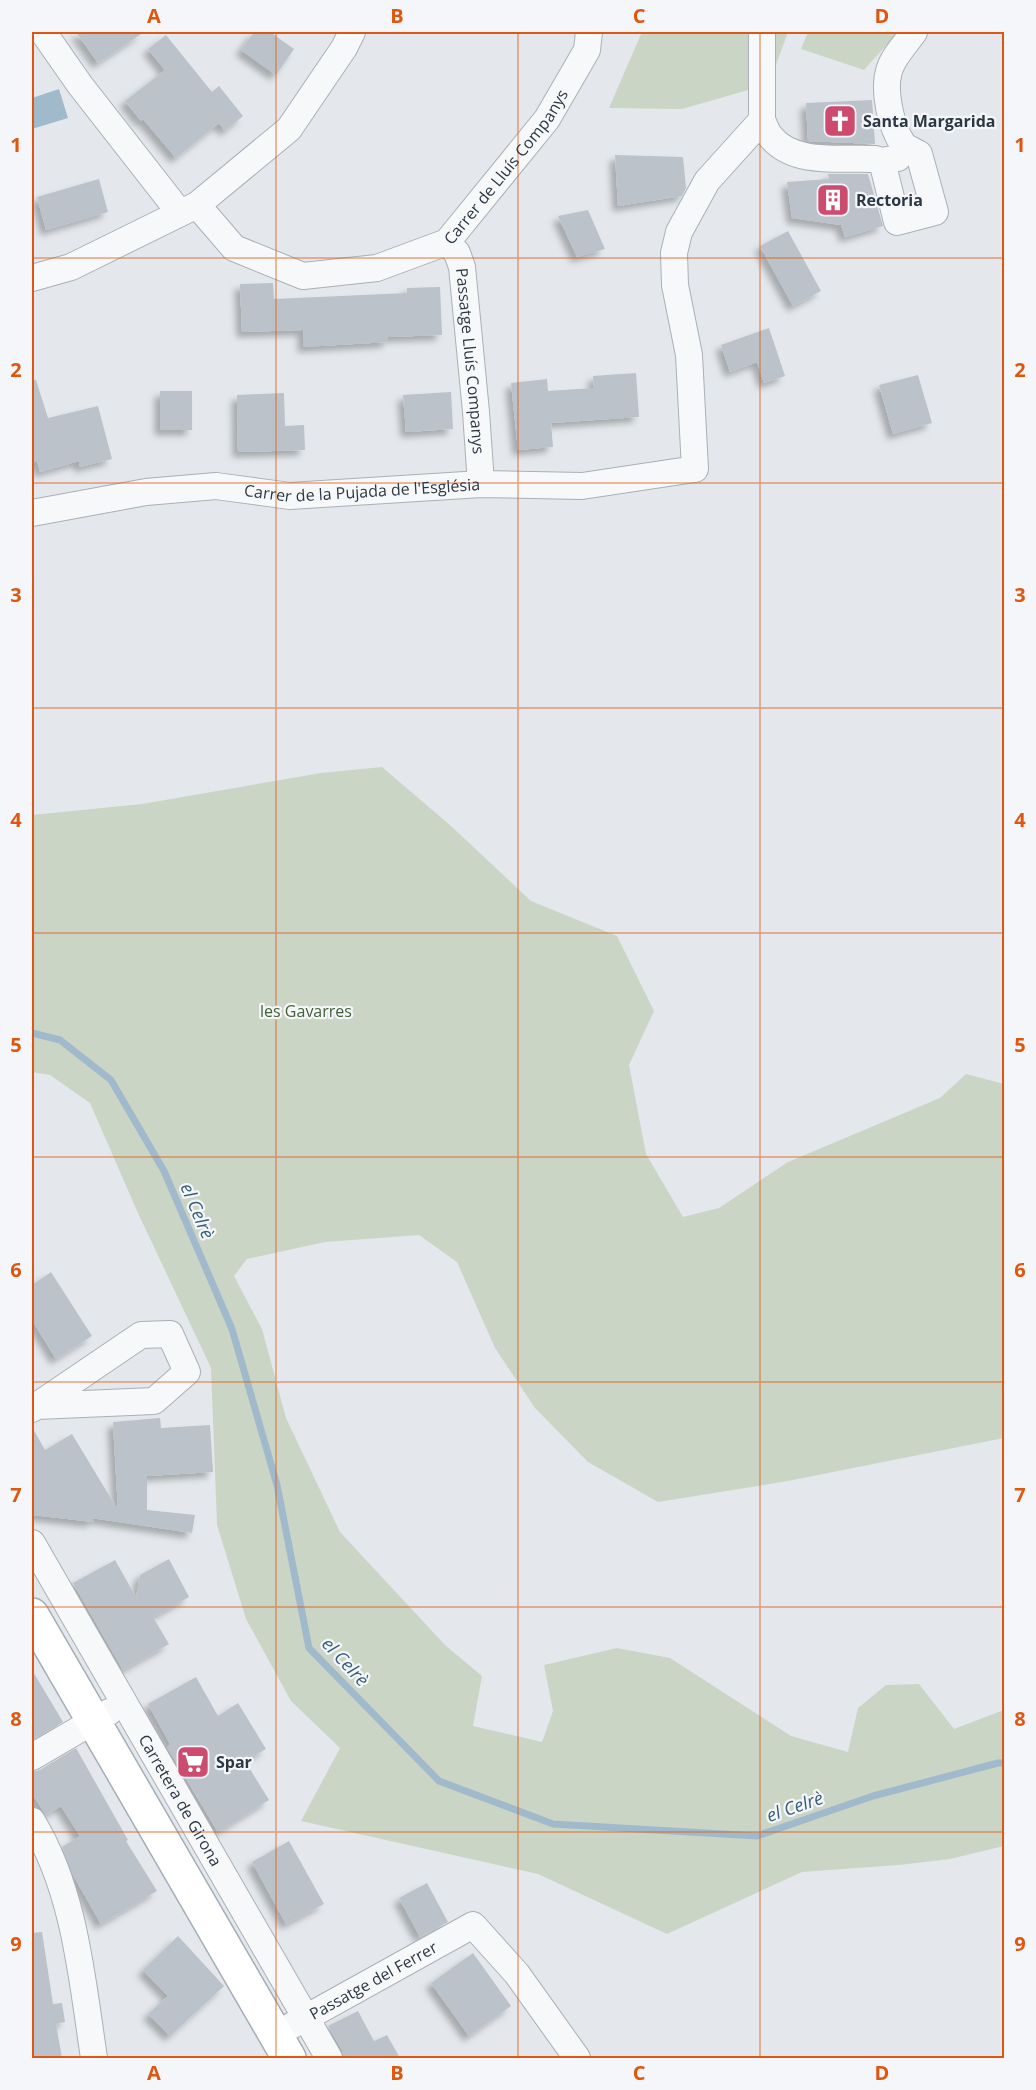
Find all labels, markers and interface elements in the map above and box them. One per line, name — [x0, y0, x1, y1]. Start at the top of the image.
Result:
text: A — [147, 2, 161, 29]
text: B — [390, 2, 404, 29]
text: C — [633, 2, 646, 29]
text: D — [875, 2, 889, 29]
street label: Carrer de Lluís Companys — [438, 85, 573, 249]
church icon: Santa Margarida — [822, 103, 858, 139]
place label: Santa Margarida — [863, 110, 995, 132]
text: 1 — [10, 131, 22, 158]
text: 1 — [1014, 131, 1026, 158]
building icon: Rectoria — [815, 182, 851, 218]
place label: Rectoria — [856, 189, 923, 211]
street label: Passatge Lluís Companys — [451, 267, 490, 455]
text: 2 — [10, 356, 22, 383]
text: 2 — [1014, 356, 1026, 383]
street label: Carrer de la Pujada de l'Església — [243, 473, 481, 507]
text: 3 — [10, 581, 22, 608]
text: 3 — [1014, 581, 1026, 608]
text: 4 — [10, 806, 22, 833]
text: 4 — [1014, 806, 1026, 833]
park label: les Gavarres — [260, 1000, 352, 1022]
text: 5 — [10, 1031, 22, 1058]
text: 5 — [1014, 1031, 1026, 1058]
water label: el Celrè — [175, 1179, 220, 1242]
text: 6 — [10, 1256, 22, 1283]
text: 6 — [1014, 1256, 1026, 1283]
text: 7 — [10, 1481, 22, 1508]
text: 7 — [1014, 1481, 1026, 1508]
water label: el Celrè — [317, 1632, 374, 1691]
text: 8 — [10, 1705, 22, 1732]
text: 8 — [1014, 1705, 1026, 1732]
street label: Carretera de Girona — [134, 1730, 227, 1870]
supermarket icon: Spar — [175, 1744, 211, 1780]
place label: Spar — [216, 1751, 252, 1773]
water label: el Celrè — [763, 1785, 826, 1827]
text: 9 — [10, 1930, 22, 1957]
text: 9 — [1014, 1930, 1026, 1957]
street label: Passatge del Ferrer — [305, 1936, 441, 2025]
text: A — [147, 2059, 161, 2086]
text: B — [390, 2059, 404, 2086]
text: C — [633, 2059, 646, 2086]
text: D — [875, 2059, 889, 2086]

